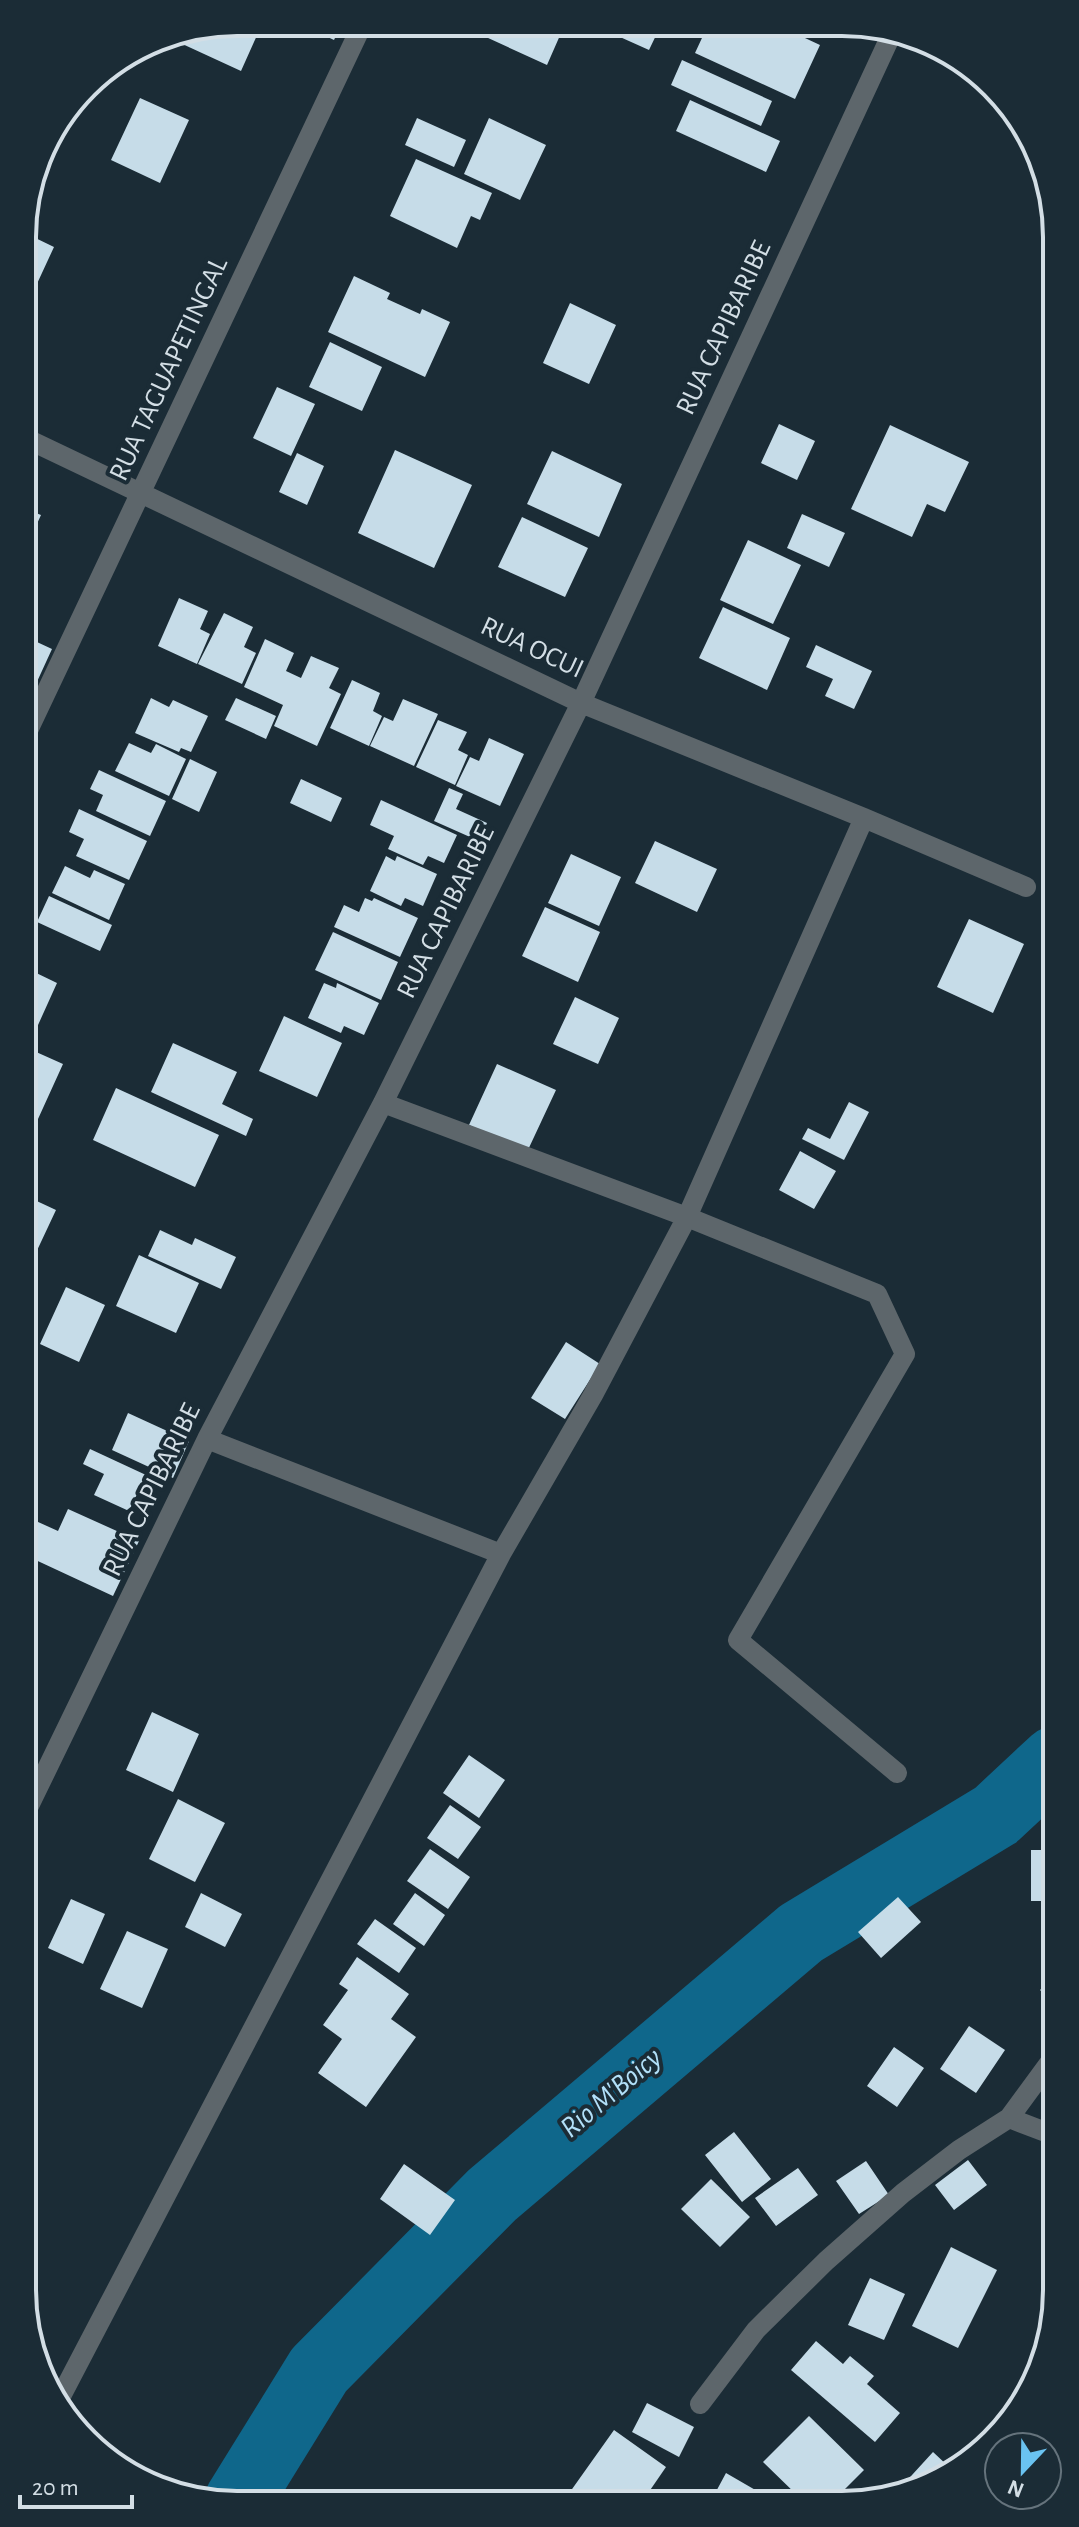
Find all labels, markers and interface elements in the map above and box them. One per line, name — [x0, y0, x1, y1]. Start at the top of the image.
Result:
street label: RUA CAPIBARIBE — [671, 237, 777, 419]
street label: RUA TAGUAPETINGAL — [105, 252, 233, 485]
street label: RUA OCUI — [476, 612, 588, 684]
street label: RUA CAPIBARIBE — [392, 821, 500, 1003]
street label: RUA CAPIBARIBE — [98, 1399, 206, 1581]
water label: Rio M'Boicy — [555, 2042, 668, 2144]
north arrow — [983, 2431, 1063, 2511]
scale bar — [20, 2459, 132, 2509]
text: 20 m — [32, 2476, 79, 2500]
text: N — [1005, 2476, 1027, 2502]

